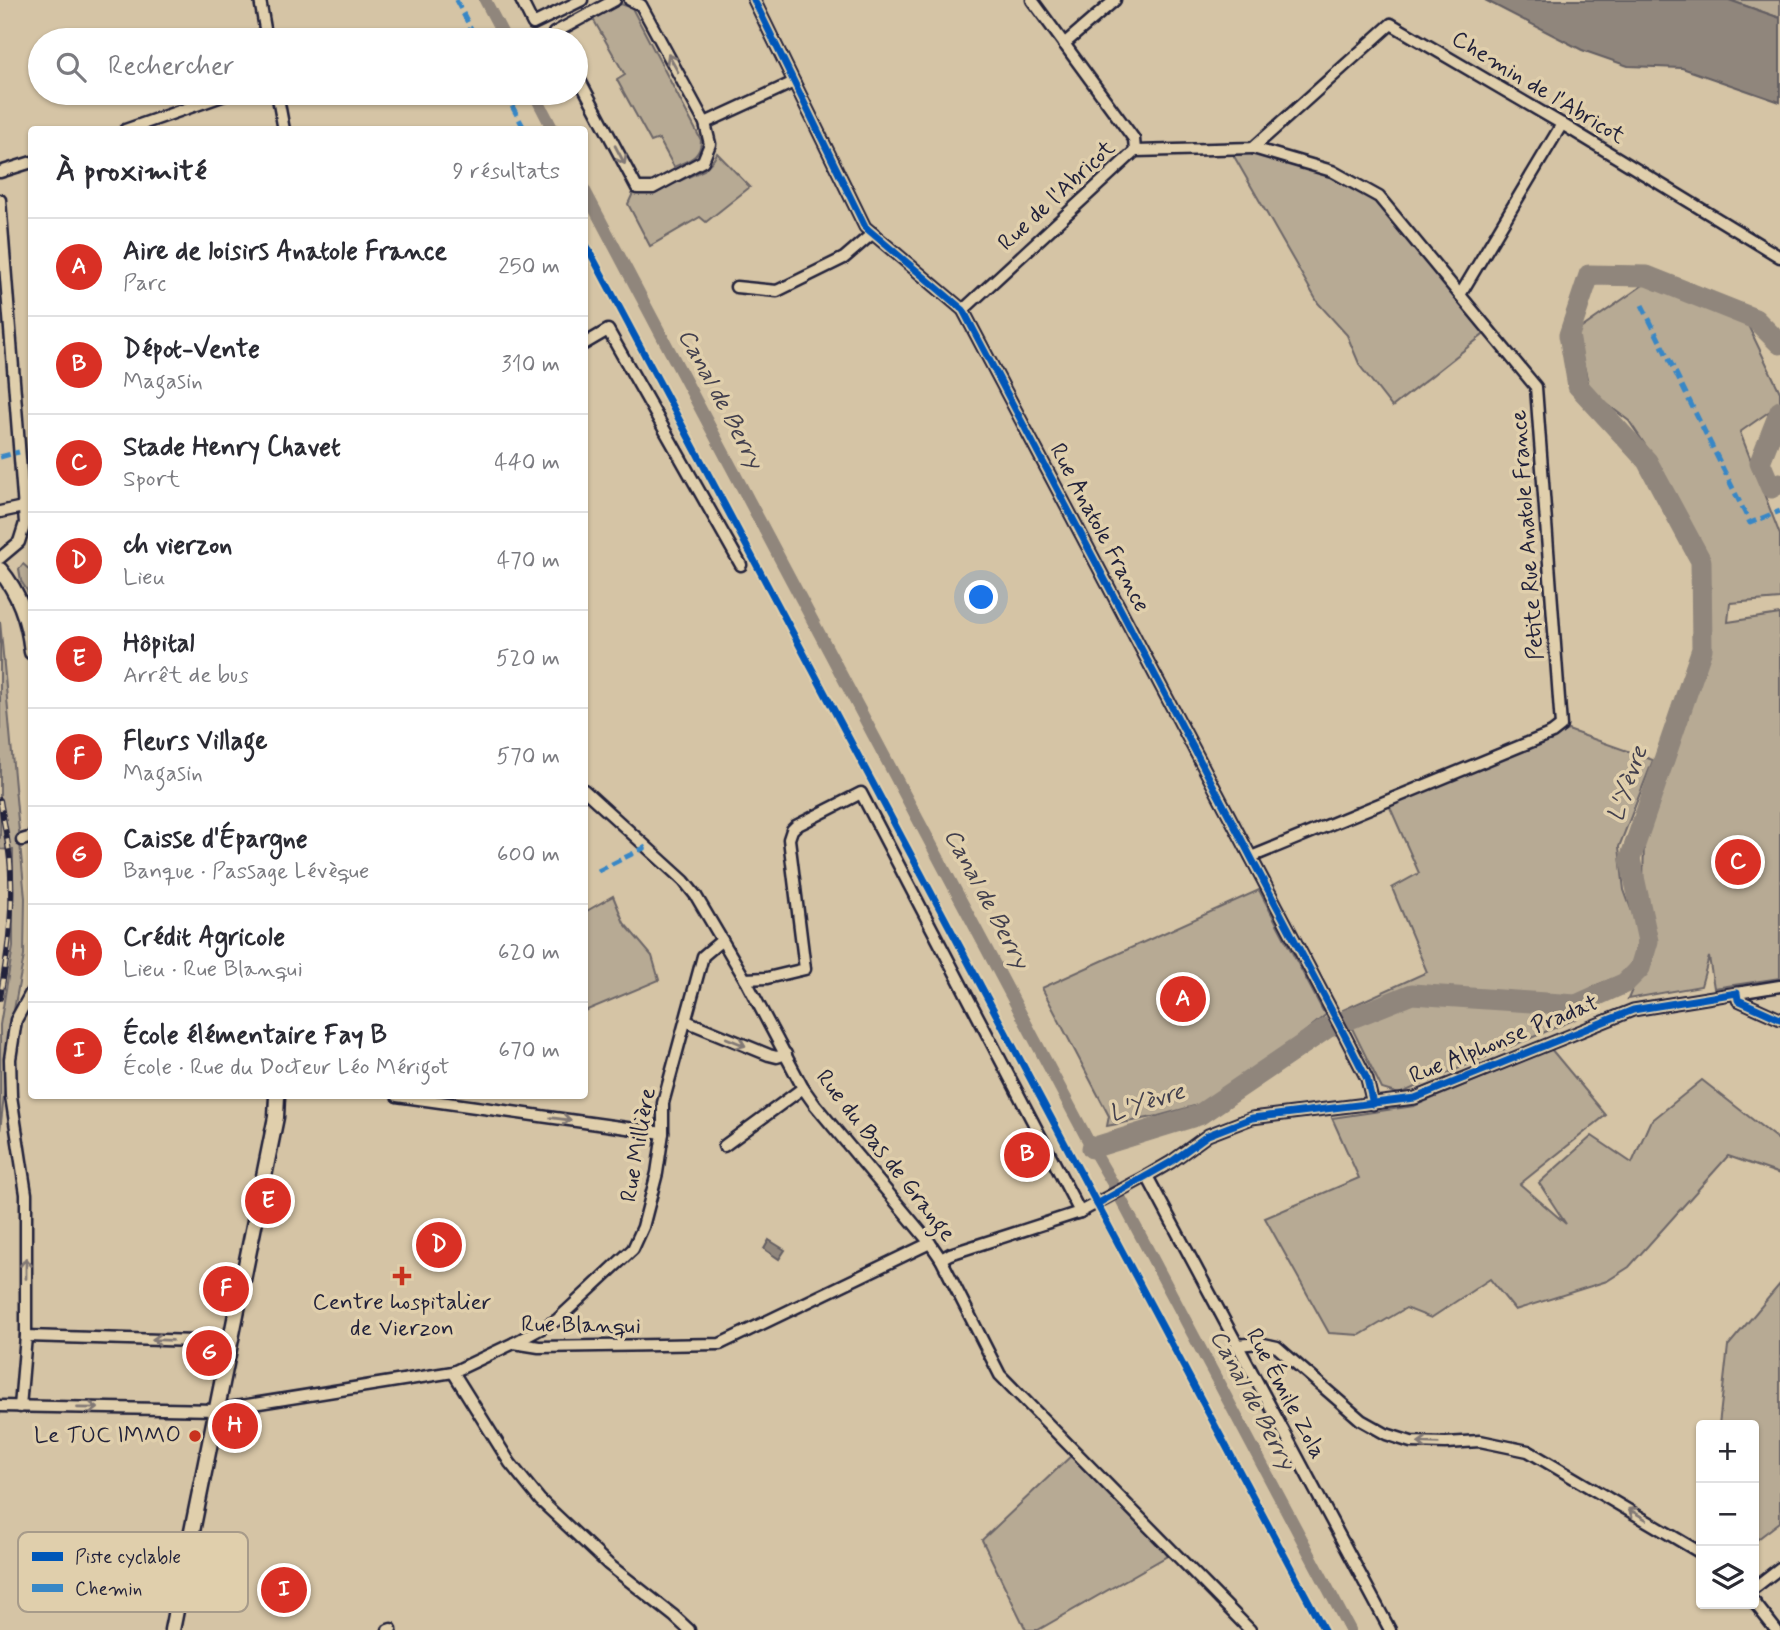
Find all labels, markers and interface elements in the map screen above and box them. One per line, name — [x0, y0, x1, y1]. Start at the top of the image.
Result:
street label: Chemin de l'Abricot — [1446, 24, 1631, 152]
search box — [28, 28, 588, 105]
icon: search — [52, 48, 90, 86]
text: Rechercher — [108, 50, 234, 84]
one-way arrow — [665, 53, 679, 74]
street label: Rue de l'Abricot — [992, 134, 1122, 258]
one-way arrow — [613, 144, 627, 165]
text: À proximité — [56, 152, 207, 191]
text: 9 résultats — [452, 157, 560, 187]
text: Aire de loisirs Anatole France — [123, 235, 447, 269]
text: A — [71, 252, 87, 282]
text: 250 m — [498, 252, 560, 282]
text: Parc — [123, 269, 166, 299]
water label: Canal de Berry — [670, 324, 771, 476]
text: Dépot-Vente — [123, 333, 260, 367]
text: B — [72, 350, 86, 380]
text: 310 m — [501, 350, 560, 380]
text: Magasin — [123, 367, 203, 397]
street label: Petite Rue Anatole France — [1504, 409, 1552, 661]
text: Stade Henry Chavet — [123, 431, 341, 465]
street label: Rue Anatole France — [1042, 438, 1156, 618]
text: C — [71, 448, 87, 478]
text: 440 m — [494, 448, 560, 478]
text: Sport — [123, 465, 180, 495]
text: ch vierzon — [123, 529, 232, 563]
text: D — [71, 546, 87, 576]
text: 470 m — [497, 546, 560, 576]
text: Lieu — [123, 563, 165, 593]
your location — [964, 580, 998, 614]
text: Hôpital — [123, 627, 195, 661]
text: E — [72, 644, 86, 674]
text: 520 m — [496, 644, 560, 674]
text: Arrêt de bus — [123, 661, 249, 691]
text: Fleurs Village — [123, 725, 268, 759]
water label: L'Yèvre — [1601, 741, 1656, 826]
text: F — [73, 742, 85, 772]
text: 570 m — [496, 742, 560, 772]
text: Magasin — [123, 759, 203, 789]
text: Caisse d'Épargne — [123, 823, 308, 857]
water label: Canal de Berry — [936, 824, 1037, 976]
pin: C — [1715, 836, 1761, 888]
text: G — [71, 840, 87, 870]
text: 600 m — [497, 840, 560, 870]
text: Banque · Passage Lévèque — [123, 857, 369, 887]
text: Crédit Agricole — [123, 921, 285, 955]
text: H — [71, 938, 87, 968]
text: 620 m — [498, 938, 560, 968]
text: Lieu · Rue Blanqui — [123, 955, 303, 985]
pin: A — [1160, 973, 1206, 1025]
street label: Rue Alphonse Pradat — [1405, 988, 1603, 1092]
text: École élémentaire Fay B — [123, 1019, 387, 1053]
text: I — [73, 1036, 85, 1066]
text: 670 m — [498, 1036, 560, 1066]
one-way arrow — [724, 1036, 746, 1049]
text: École · Rue du Docteur Léo Mérigot — [123, 1053, 449, 1083]
street label: Rue du Bas de Grange — [807, 1064, 962, 1249]
water label: L'Yèvre — [1105, 1076, 1190, 1130]
street label: Rue Millière — [614, 1086, 664, 1204]
one-way arrow — [549, 1113, 572, 1126]
pin: B — [1004, 1129, 1050, 1181]
pin: E — [245, 1175, 291, 1227]
pin: D — [416, 1219, 462, 1271]
one-way arrow — [19, 1256, 33, 1279]
pin: F — [203, 1263, 249, 1315]
marker: Centre hospitalier de Vierzon — [392, 1266, 412, 1286]
place label: Centre hospitalier de Vierzon — [312, 1288, 492, 1344]
street label: Rue Blanqui — [521, 1310, 641, 1342]
street label: Rue Émile Zola — [1238, 1323, 1333, 1465]
water label: Canal de Berry — [1202, 1325, 1303, 1477]
pin: G — [186, 1327, 232, 1379]
one-way arrow — [151, 1333, 174, 1347]
pin: H — [212, 1400, 258, 1452]
one-way arrow — [76, 1401, 99, 1415]
map controls — [1696, 1420, 1759, 1609]
button: + — [1696, 1420, 1759, 1483]
place label: Le TUC IMMO — [34, 1421, 181, 1451]
marker: Le TUC IMMO — [187, 1428, 203, 1444]
one-way arrow — [1416, 1436, 1439, 1450]
button: − — [1696, 1483, 1759, 1546]
one-way arrow — [1627, 1507, 1648, 1520]
legend — [18, 1532, 248, 1612]
text: Piste cyclable — [75, 1545, 181, 1570]
button: layers — [1696, 1546, 1759, 1609]
pin: I — [261, 1564, 307, 1616]
text: Chemin — [75, 1577, 142, 1602]

